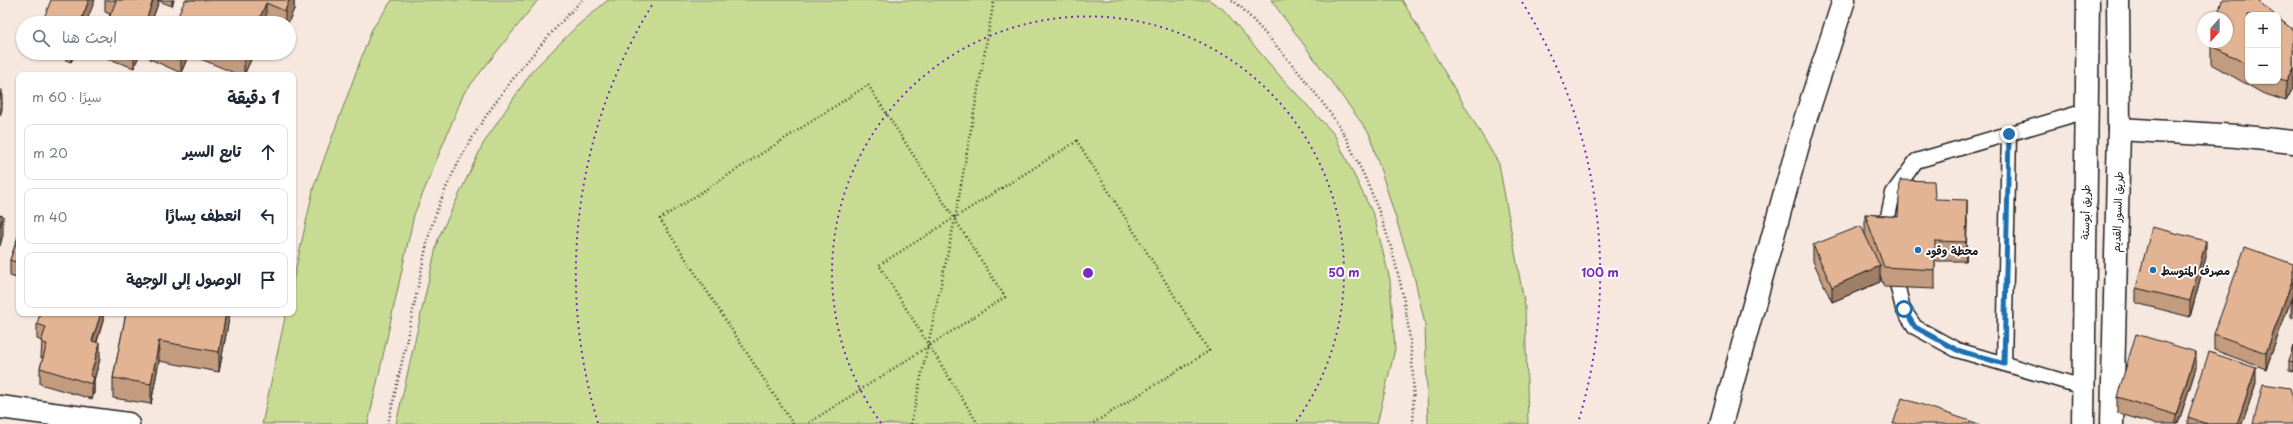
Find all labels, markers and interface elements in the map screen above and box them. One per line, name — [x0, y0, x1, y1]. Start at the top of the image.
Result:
north arrow — [2197, 12, 2233, 48]
map controls — [2245, 12, 2281, 84]
button: + — [2245, 12, 2281, 48]
search box — [16, 16, 296, 60]
text: ابحث هنا — [62, 25, 117, 48]
icon: search — [30, 27, 52, 49]
button: − — [2245, 48, 2281, 84]
text: 1 دقيقة — [227, 84, 280, 110]
text: سيرًا · 60 m — [32, 87, 102, 106]
route end — [2000, 125, 2018, 143]
text: تابع السير — [183, 139, 241, 162]
icon: ahead — [257, 141, 279, 163]
text: 20 m — [33, 143, 68, 162]
street label: طريق السور القديم — [2107, 171, 2128, 253]
street label: طريق أبوستة — [2076, 184, 2094, 240]
text: انعطف يسارًا — [165, 203, 241, 226]
icon: left — [257, 205, 279, 227]
text: 40 m — [33, 207, 67, 226]
place label: محطة وقود — [1926, 242, 1979, 259]
marker: محطة وقود — [1913, 245, 1923, 255]
place label: مصرف المتوسط — [2161, 262, 2230, 279]
text: 50 m — [1328, 263, 1360, 281]
text: 100 m — [1581, 263, 1619, 281]
marker: مصرف المتوسط — [2148, 265, 2158, 275]
centre of rings — [1081, 266, 1095, 280]
text: الوصول إلى الوجهة — [126, 267, 241, 290]
icon: arrive — [257, 269, 279, 291]
route start — [1895, 300, 1913, 318]

